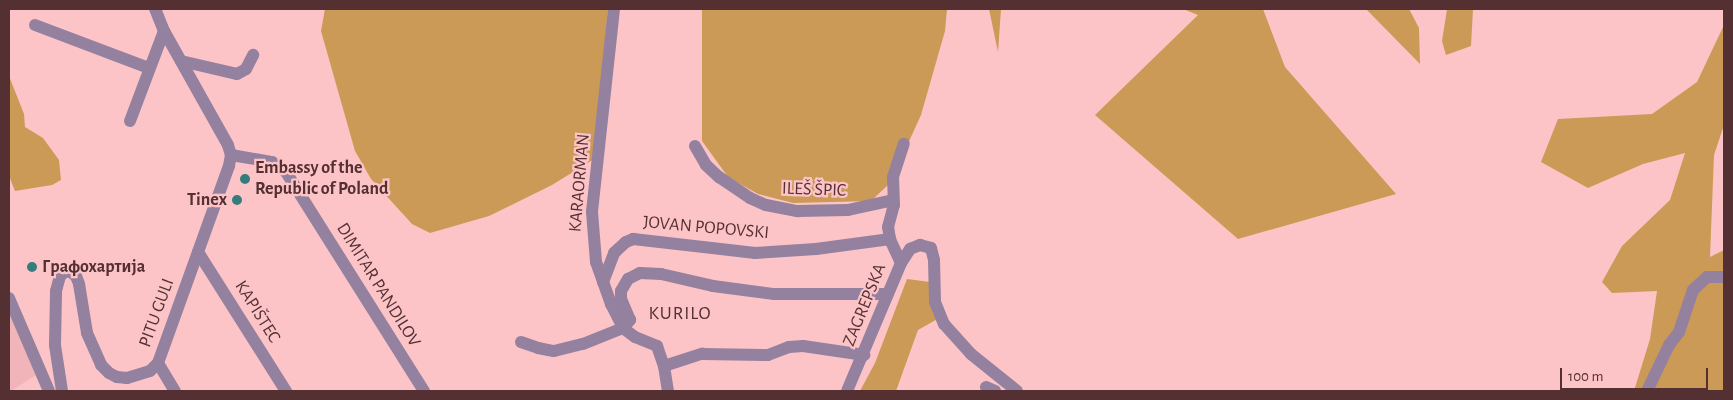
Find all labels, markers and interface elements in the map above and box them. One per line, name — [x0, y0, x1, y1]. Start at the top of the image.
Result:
street label: KARAORMAN — [565, 133, 595, 233]
place label: Embassy of the Republic of Poland — [255, 158, 388, 200]
marker: Embassy of the Republic of Poland — [239, 173, 251, 185]
street label: ILEŠ ŠPIC — [782, 178, 846, 202]
place label: Tinex — [187, 189, 227, 211]
marker: Tinex — [231, 194, 243, 206]
street label: JOVAN POPOVSKI — [642, 212, 770, 244]
street label: DIMITAR PANDILOV — [331, 219, 425, 351]
place label: Графохартија — [42, 256, 145, 278]
marker: Графохартија — [26, 261, 38, 273]
street label: ZAGREPSKA — [839, 261, 891, 349]
street label: PITU GULI — [135, 276, 179, 350]
street label: KAPIŠTEC — [230, 277, 284, 347]
district label: KURILO — [648, 303, 712, 325]
scale bar — [1563, 358, 1710, 390]
text: 100 m — [1568, 369, 1603, 384]

